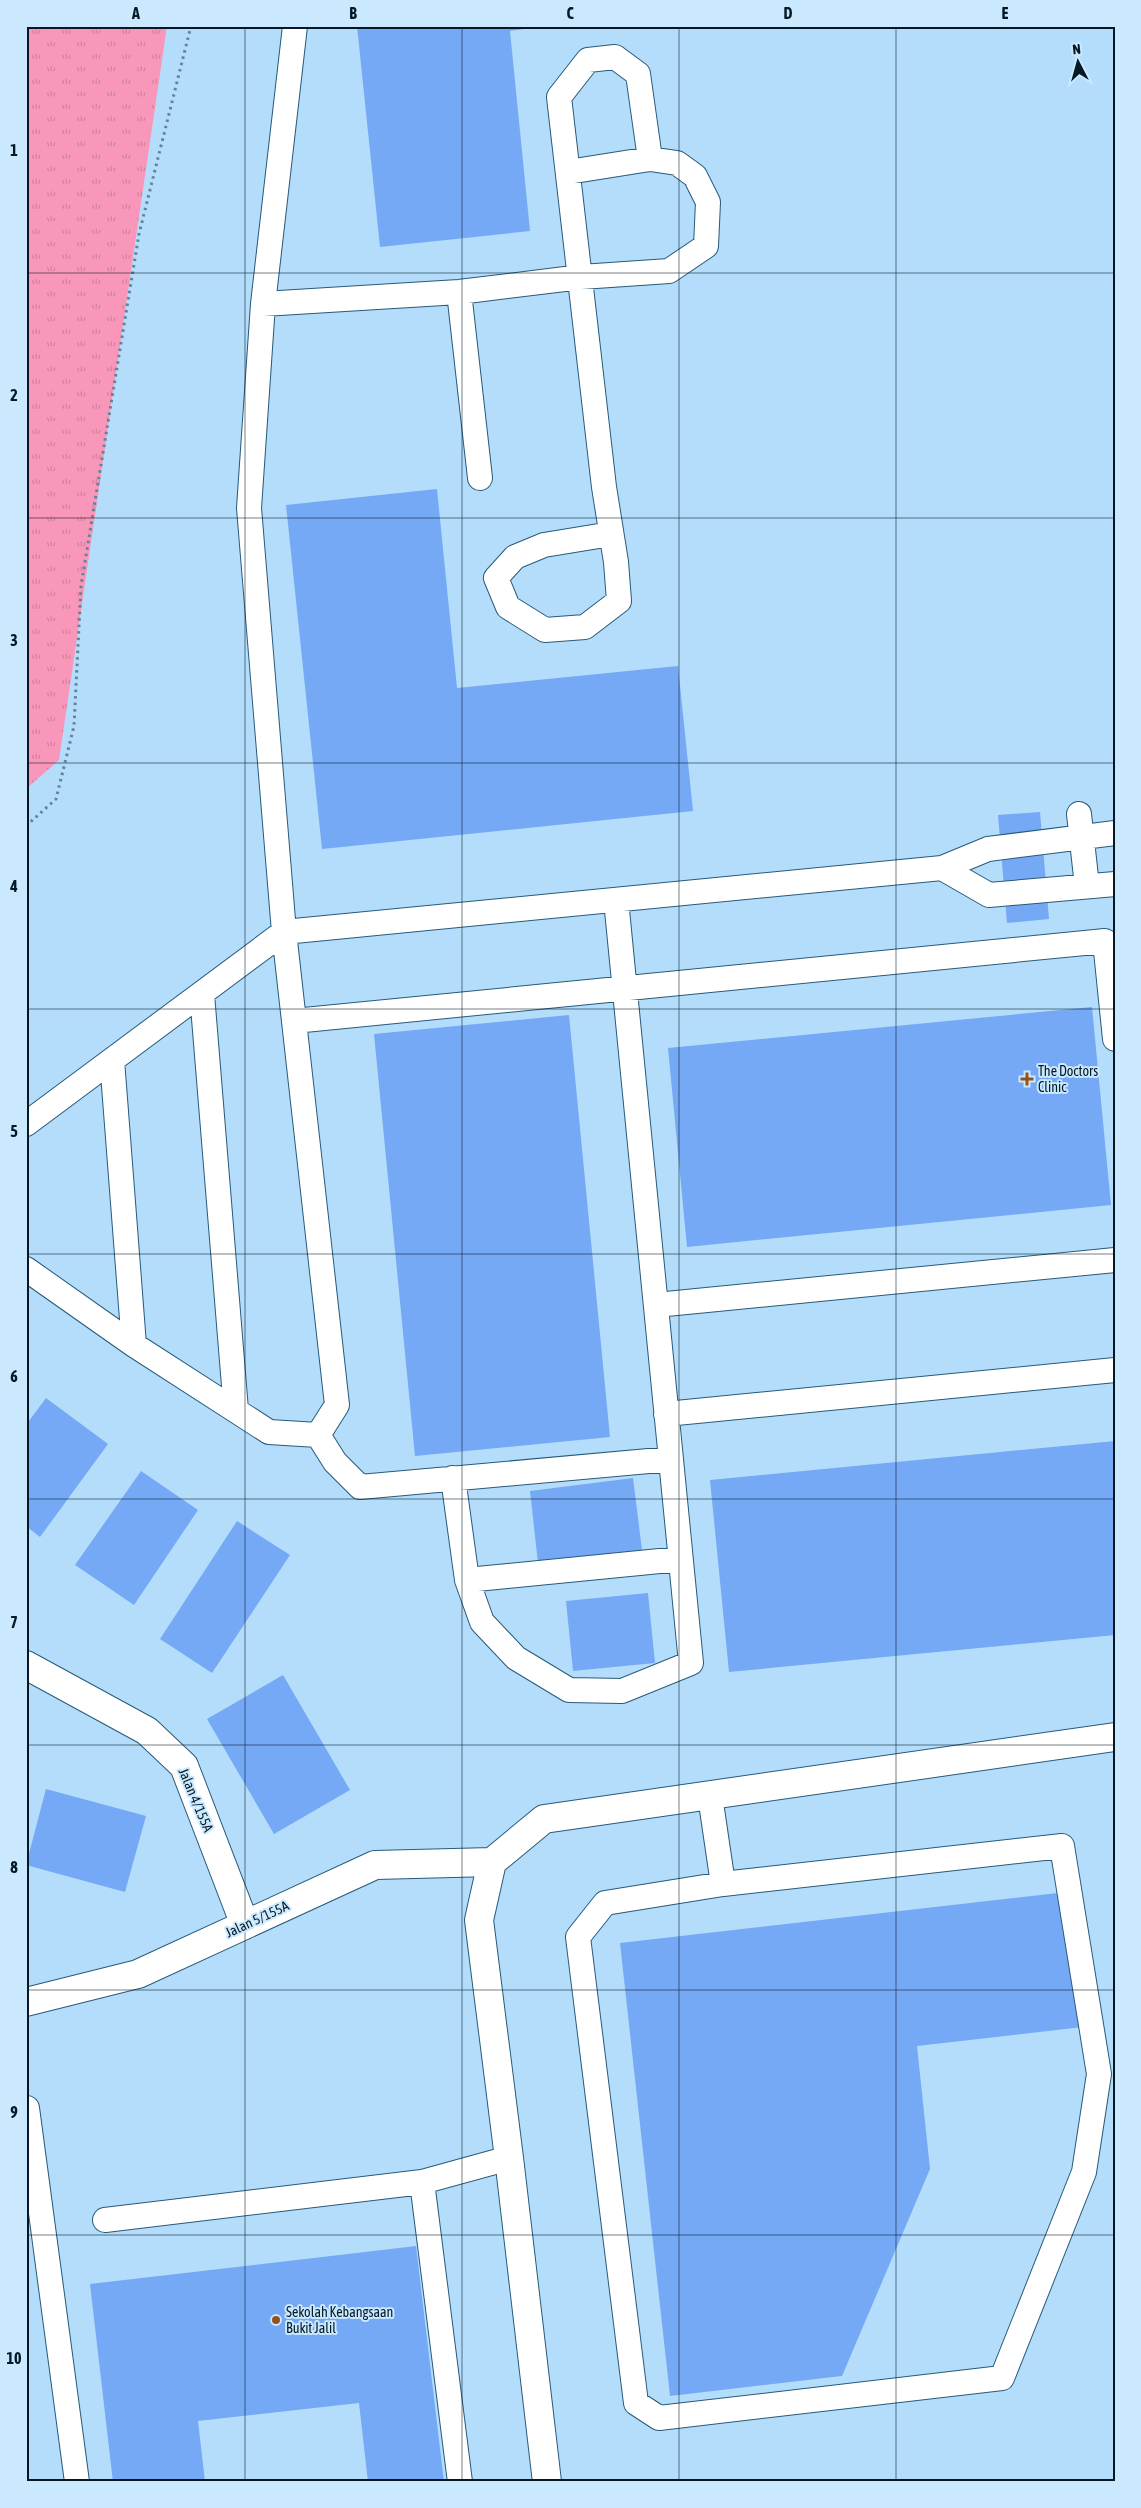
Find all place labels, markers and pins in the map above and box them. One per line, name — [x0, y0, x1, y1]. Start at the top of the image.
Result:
place label: The Doctors Clinic — [1038, 1063, 1098, 1095]
marker: The Doctors Clinic — [1020, 1072, 1034, 1086]
place label: Sekolah Kebangsaan Bukit Jalil — [286, 2304, 393, 2336]
marker: Sekolah Kebangsaan Bukit Jalil — [270, 2314, 282, 2326]

